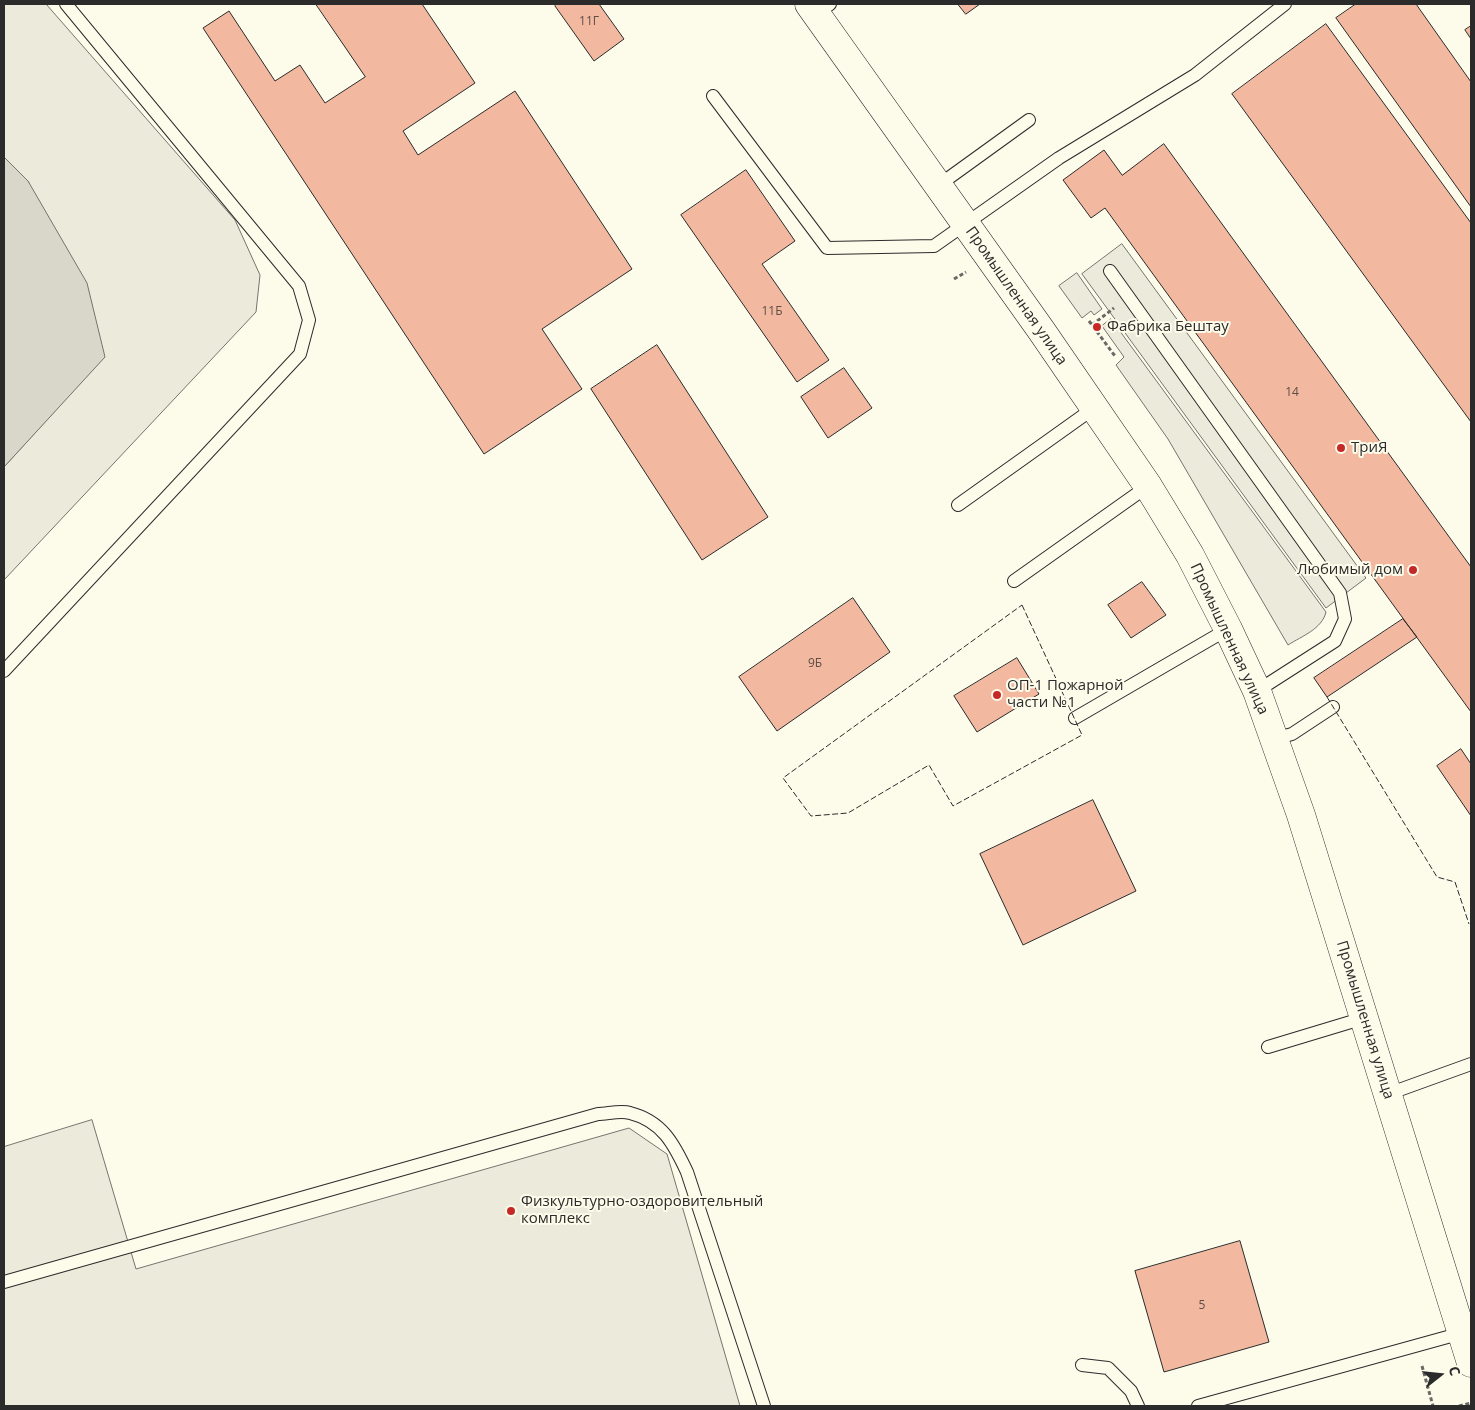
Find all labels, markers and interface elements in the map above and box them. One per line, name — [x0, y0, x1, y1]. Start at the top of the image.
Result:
house number: 11Г — [579, 15, 599, 29]
street label: Промышленная улица — [961, 223, 1071, 369]
house number: 11Б — [761, 305, 783, 319]
place label: Фабрика Бештау — [1107, 318, 1229, 336]
marker: Фабрика Бештау — [1091, 321, 1103, 333]
house number: 14 — [1285, 386, 1299, 400]
place label: ТриЯ — [1351, 439, 1387, 457]
marker: ТриЯ — [1335, 442, 1347, 454]
street label: Промышленная улица — [1186, 560, 1272, 718]
place label: Любимый дом — [1297, 561, 1403, 579]
marker: Любимый дом — [1407, 564, 1419, 576]
house number: 9Б — [808, 657, 822, 671]
place label: ОП-1 Пожарной части №1 — [1007, 677, 1123, 712]
marker: ОП-1 Пожарной части №1 — [991, 689, 1003, 701]
street label: Промышленная улица — [1332, 939, 1398, 1101]
place label: Физкультурно-оздоровительный комплекс — [521, 1193, 763, 1228]
marker: Физкультурно-оздоровительный комплекс — [505, 1205, 517, 1217]
house number: 5 — [1199, 1299, 1205, 1313]
north arrow — [1415, 1350, 1465, 1400]
text: С — [1445, 1364, 1465, 1378]

